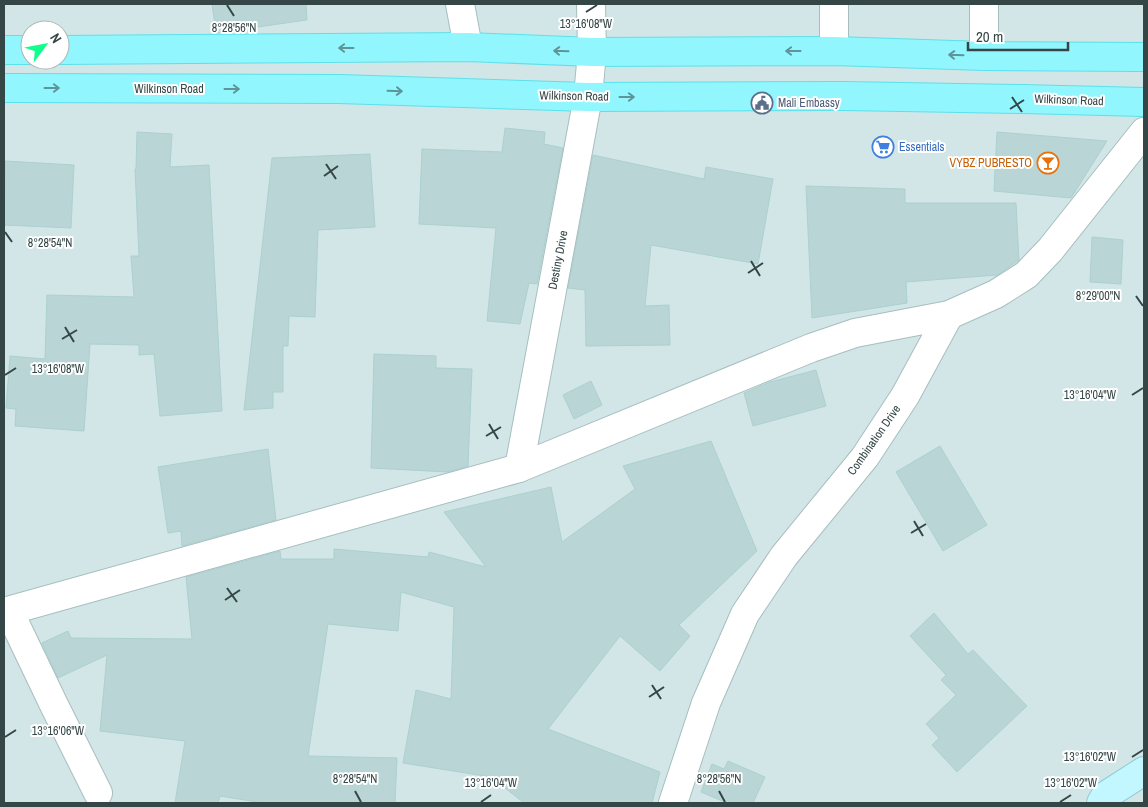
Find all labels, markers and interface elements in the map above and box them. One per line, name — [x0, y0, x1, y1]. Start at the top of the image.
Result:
text: 13°16'08"W — [560, 16, 613, 32]
north arrow — [20, 20, 70, 70]
text: 8°28'56"N — [212, 20, 256, 36]
scale bar — [968, 20, 1068, 52]
text: 20 m — [976, 26, 1003, 47]
text: N — [46, 30, 66, 46]
one-way arrow — [338, 43, 354, 53]
one-way arrow — [553, 46, 569, 55]
one-way arrow — [785, 46, 802, 56]
one-way arrow — [948, 50, 964, 59]
street label: Wilkinson Road — [134, 81, 204, 97]
one-way arrow — [44, 83, 60, 93]
one-way arrow — [224, 84, 240, 94]
one-way arrow — [386, 86, 403, 96]
street label: Wilkinson Road — [539, 87, 609, 105]
public building icon: Mali Embassy — [750, 91, 774, 115]
street label: Wilkinson Road — [1034, 91, 1104, 109]
one-way arrow — [619, 92, 635, 102]
place label: Mali Embassy — [778, 95, 840, 111]
supermarket icon: Essentials — [871, 135, 895, 159]
place label: Essentials — [899, 139, 944, 155]
bar icon: VYBZ PUBRESTO — [1036, 151, 1060, 175]
place label: VYBZ PUBRESTO — [950, 155, 1032, 171]
street label: Destiny Drive — [544, 229, 572, 291]
text: 8°28'54"N — [28, 235, 72, 251]
text: 8°29'00"N — [1076, 288, 1120, 304]
text: 13°16'08"W — [32, 361, 85, 377]
text: 13°16'04"W — [1064, 387, 1117, 403]
street label: Combination Drive — [844, 402, 904, 478]
text: 13°16'06"W — [32, 723, 85, 739]
text: 13°16'02"W — [1064, 749, 1117, 765]
text: 8°28'54"N — [333, 771, 377, 787]
text: 8°28'56"N — [697, 771, 741, 787]
text: 13°16'04"W — [465, 775, 518, 791]
text: 13°16'02"W — [1045, 775, 1098, 791]

